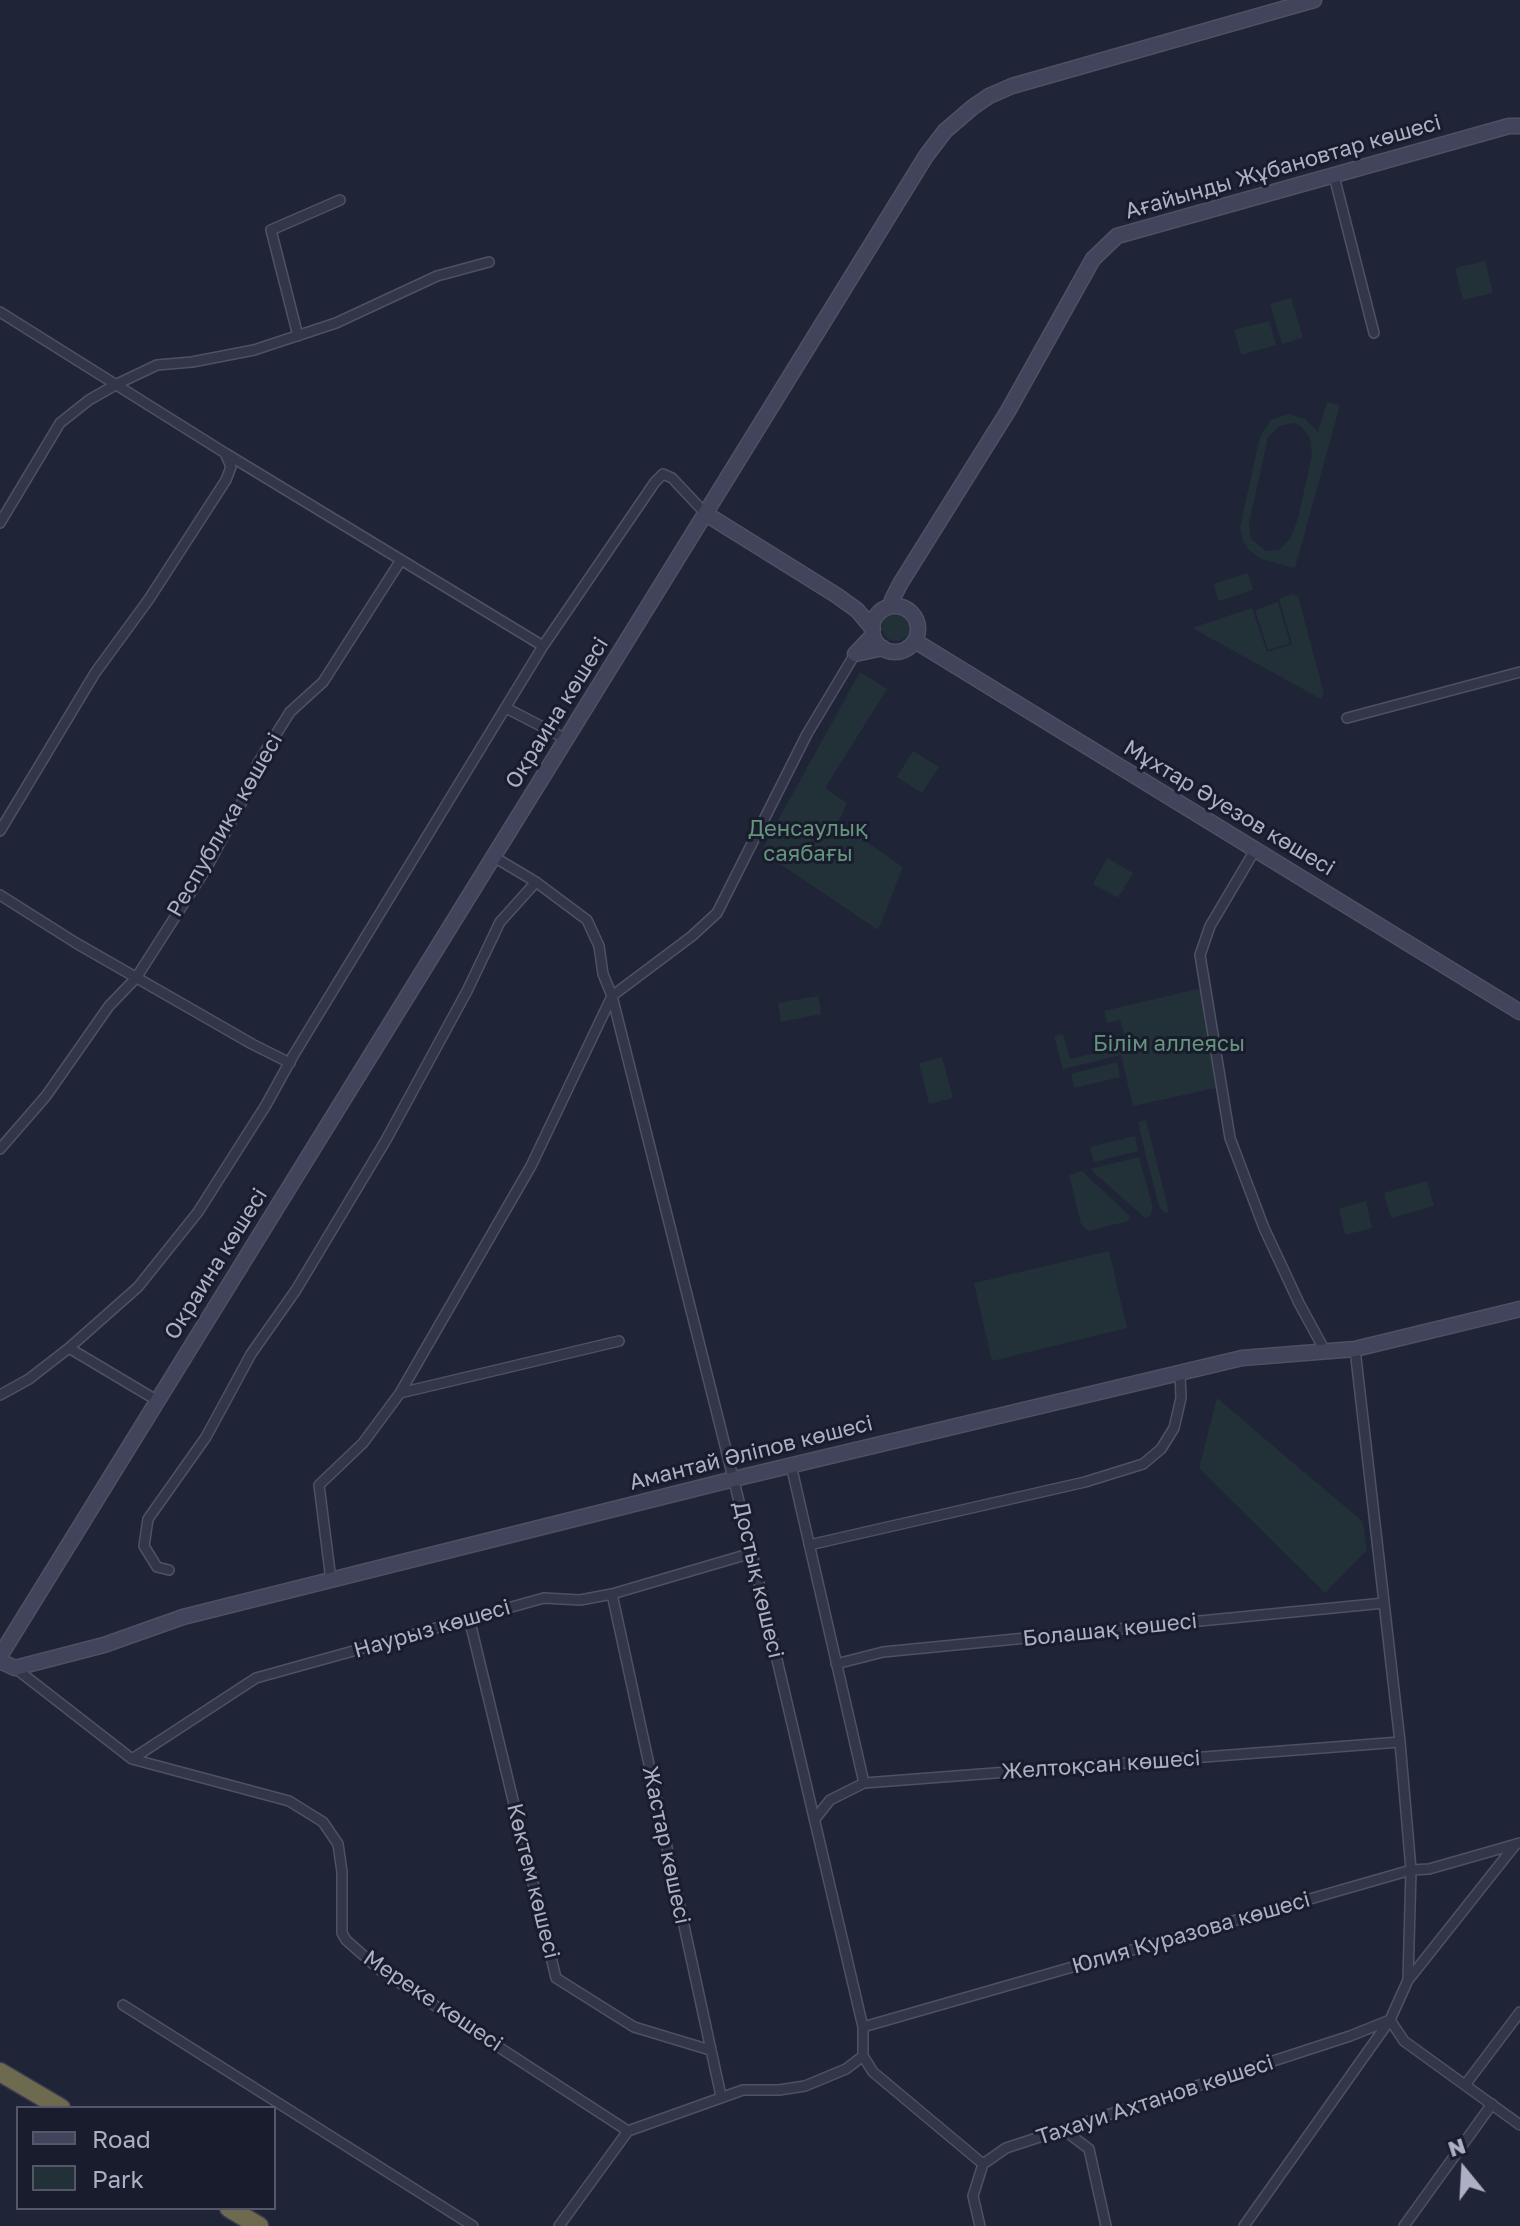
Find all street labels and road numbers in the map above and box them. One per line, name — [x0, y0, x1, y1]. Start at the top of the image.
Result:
street label: Ағайынды Жұбановтар көшесі — [1122, 109, 1444, 225]
street label: Окраина көшесі — [500, 632, 614, 794]
street label: Республика көшесі — [162, 728, 288, 922]
street label: Мұхтар Әуезов көшесі — [1119, 734, 1339, 882]
street label: Окраина көшесі — [159, 1183, 273, 1345]
street label: Амантай Әліпов көшесі — [627, 1410, 875, 1496]
street label: Достық көшесі — [727, 1499, 789, 1661]
street label: Наурыз көшесі — [351, 1594, 513, 1664]
street label: Болашақ көшесі — [1021, 1608, 1199, 1652]
street label: Желтоқсан көшесі — [1001, 1745, 1201, 1785]
street label: Жастар көшесі — [636, 1764, 696, 1926]
street label: Көктем көшесі — [501, 1801, 565, 1961]
street label: Юлия Куразова көшесі — [1069, 1886, 1313, 1980]
street label: Мереке көшесі — [358, 1945, 508, 2057]
street label: Тахауи Ахтанов көшесі — [1033, 2049, 1277, 2151]

